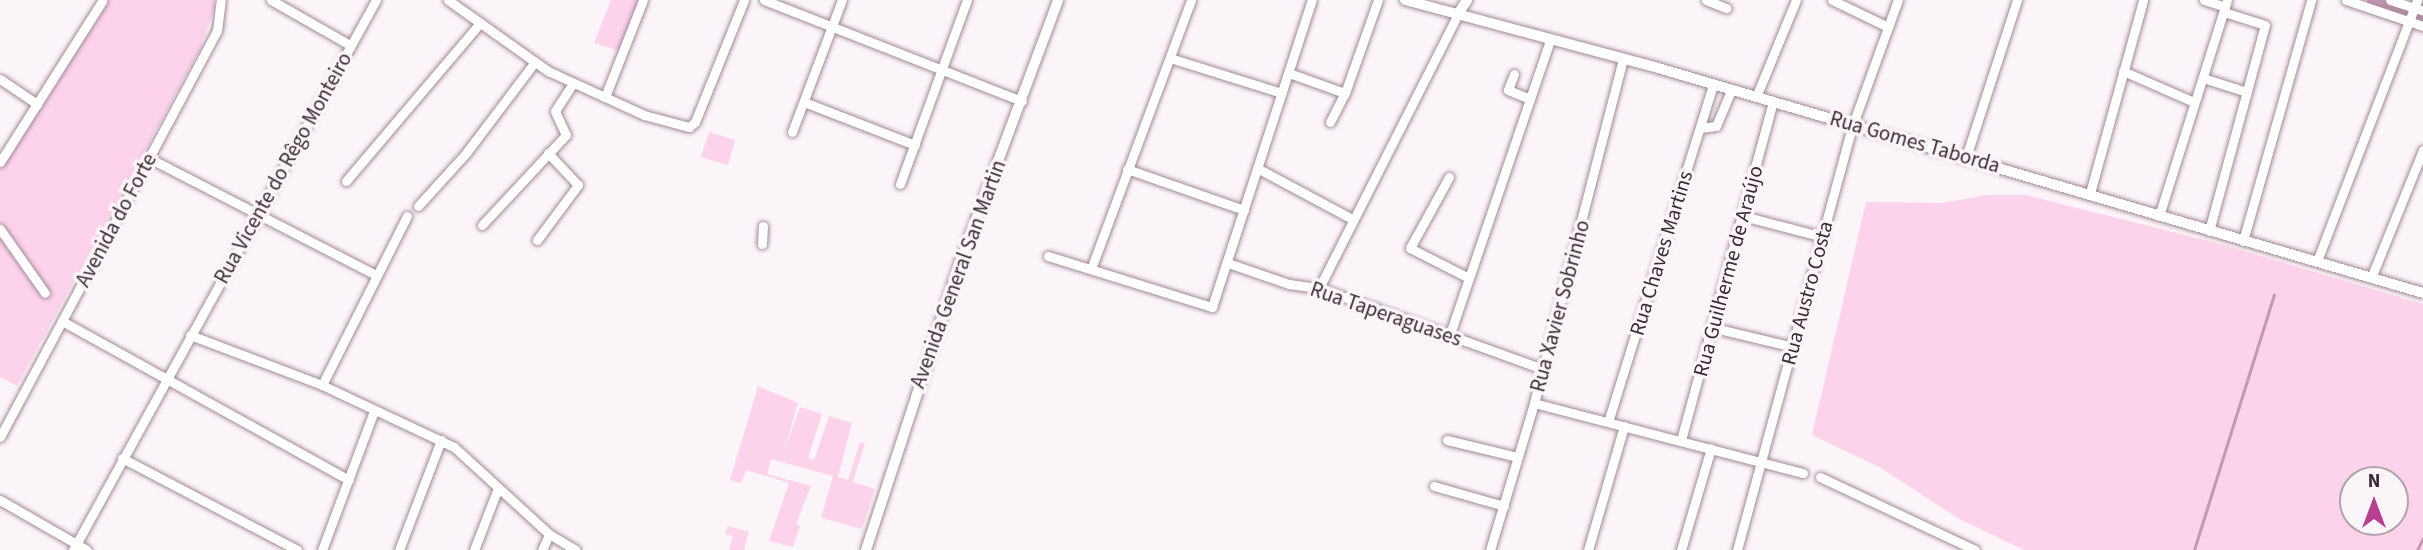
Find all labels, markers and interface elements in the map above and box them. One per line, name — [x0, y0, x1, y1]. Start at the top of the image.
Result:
street label: Rua Vicente do Rêgo Monteiro — [209, 48, 357, 288]
street label: Rua Gomes Taborda — [1827, 106, 2003, 178]
street label: Avenida do Forte — [70, 149, 162, 291]
street label: Avenida General San Martin — [905, 156, 1011, 392]
street label: Rua Guilherme de Araújo — [1688, 163, 1768, 379]
street label: Rua Chaves Martins — [1624, 168, 1698, 338]
street label: Rua Xavier Sobrinho — [1525, 217, 1595, 395]
street label: Rua Austro Costa — [1776, 218, 1838, 368]
street label: Rua Taperaguases — [1307, 276, 1465, 352]
north arrow — [2339, 466, 2409, 536]
text: N — [2368, 468, 2380, 495]

